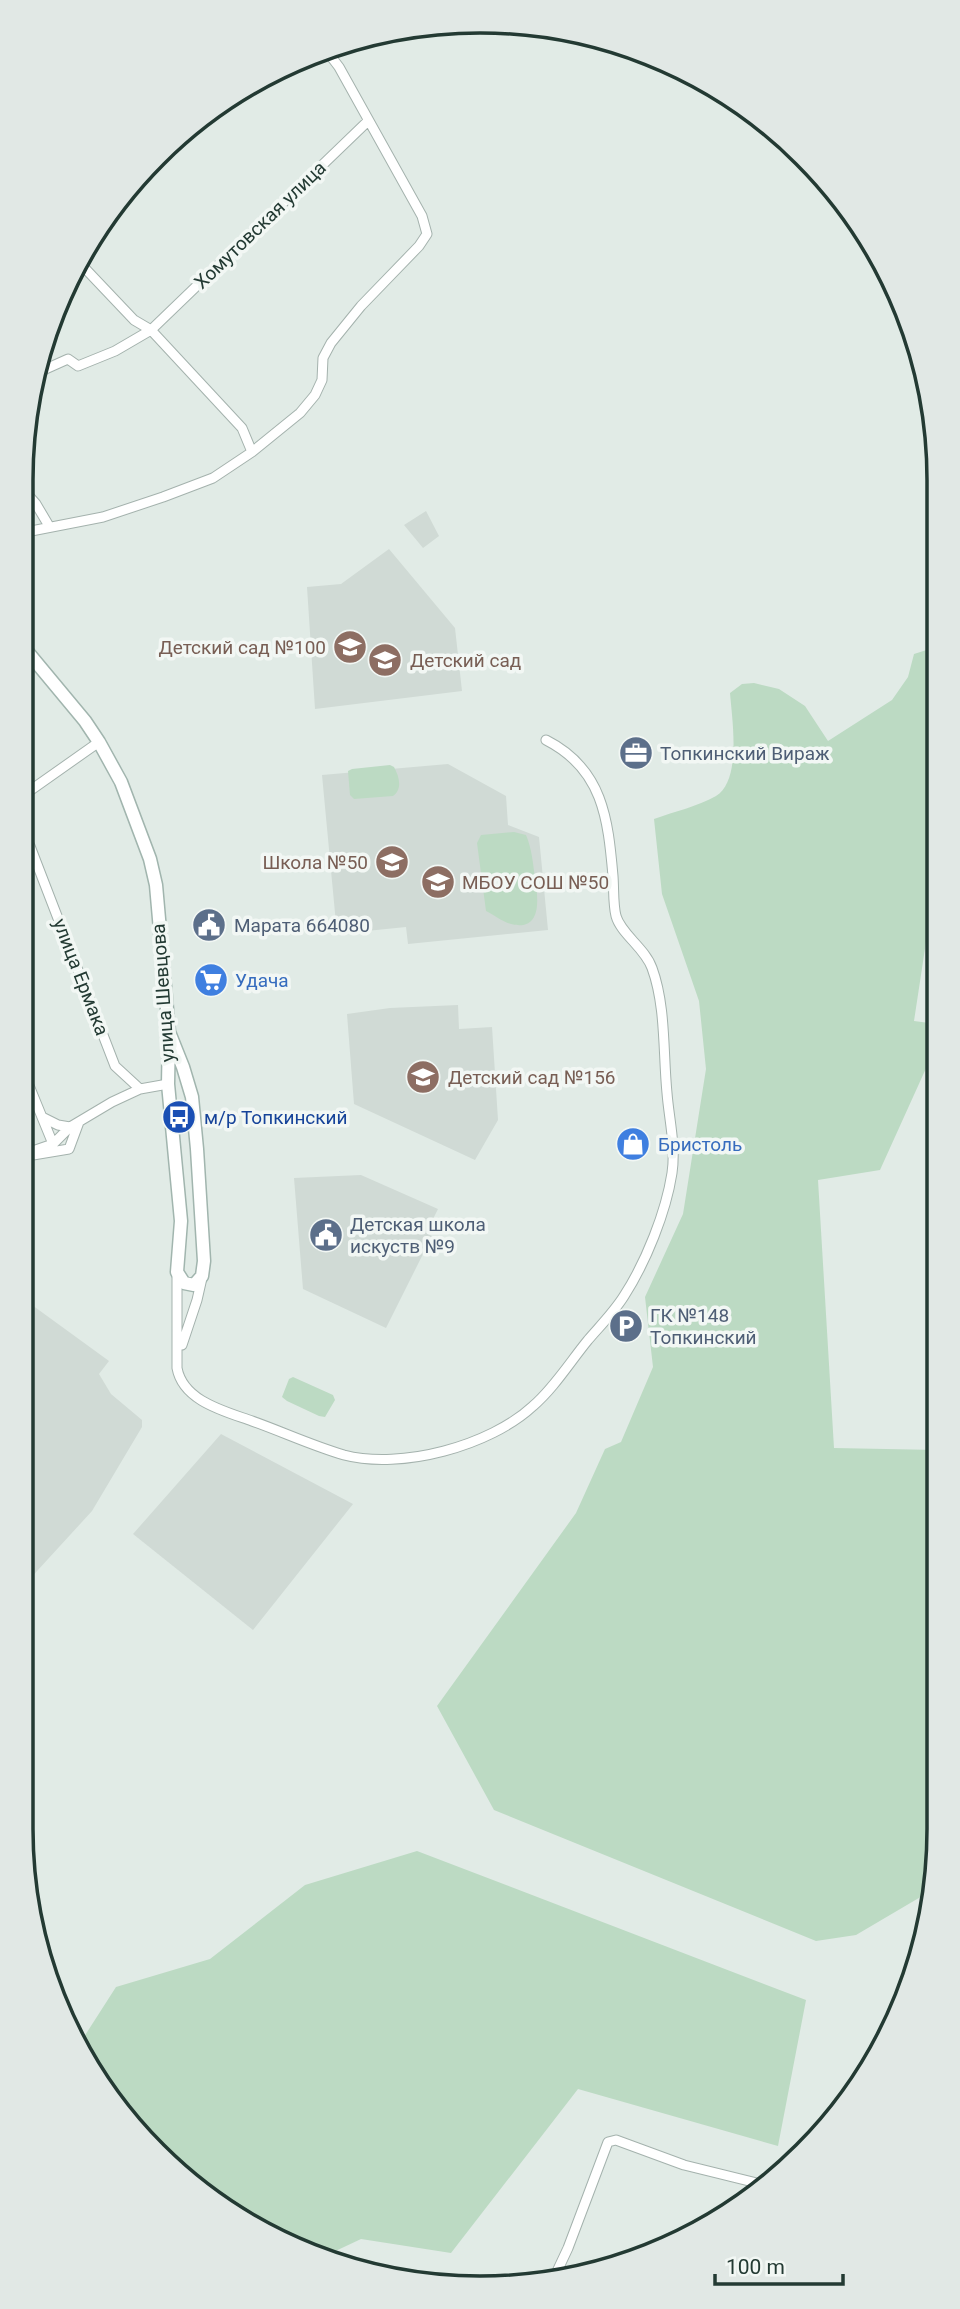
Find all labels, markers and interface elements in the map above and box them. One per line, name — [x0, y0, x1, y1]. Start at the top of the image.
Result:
street label: Хомутовская улица — [189, 156, 331, 294]
school or university icon: Детский сад №100 — [331, 628, 369, 666]
place label: Детский сад №100 — [158, 636, 326, 659]
school or university icon: Детский сад — [366, 641, 404, 679]
place label: Детский сад — [410, 649, 521, 672]
office icon: Топкинский Вираж — [617, 734, 655, 772]
place label: Топкинский Вираж — [660, 742, 830, 765]
school or university icon: Школа №50 — [373, 843, 411, 881]
place label: Школа №50 — [262, 851, 368, 874]
school or university icon: МБОУ СОШ №50 — [419, 863, 457, 901]
place label: МБОУ СОШ №50 — [462, 871, 609, 894]
public building icon: Марата 664080 — [190, 906, 228, 944]
place label: Марата 664080 — [234, 914, 370, 937]
street label: улица Ермака — [48, 915, 114, 1039]
street label: улица Шевцова — [147, 923, 179, 1063]
supermarket icon: Удача — [192, 961, 230, 999]
place label: Удача — [235, 969, 289, 992]
school or university icon: Детский сад №156 — [404, 1058, 442, 1096]
place label: Детский сад №156 — [448, 1066, 616, 1089]
bus stop icon: м/р Топкинский — [160, 1098, 198, 1136]
place label: м/р Топкинский — [204, 1106, 348, 1129]
shop icon: Бристоль — [614, 1125, 652, 1163]
place label: Бристоль — [658, 1133, 742, 1156]
place label: Детская школа искуств №9 — [350, 1213, 486, 1258]
public building icon: Детская школа искуств №9 — [307, 1216, 345, 1254]
place label: ГК №148 Топкинский — [650, 1304, 757, 1349]
parking icon: ГК №148 Топкинский — [607, 1307, 645, 1345]
scale bar — [715, 2242, 843, 2286]
text: 100 m — [726, 2255, 785, 2279]

